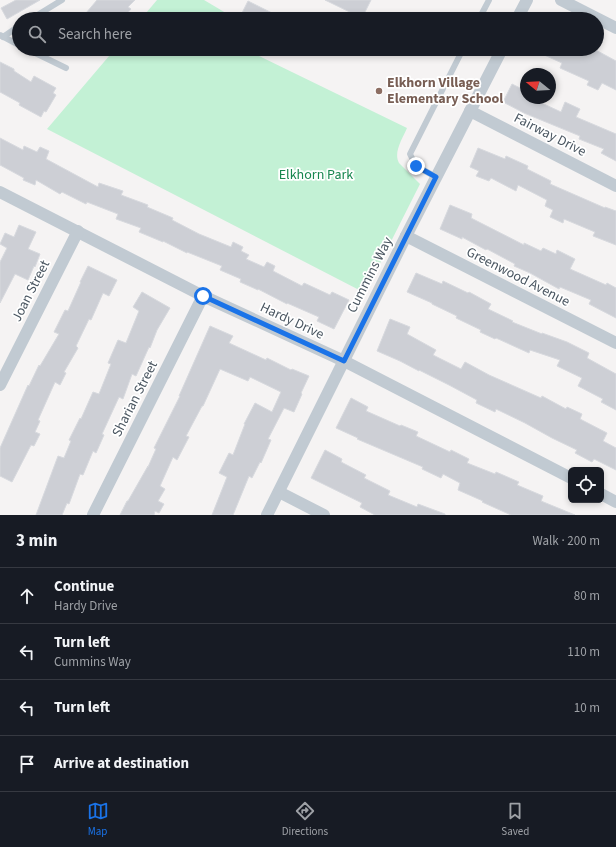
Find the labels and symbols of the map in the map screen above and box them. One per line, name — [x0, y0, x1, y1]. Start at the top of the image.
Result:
north arrow — [520, 68, 556, 104]
place label: Elkhorn Village Elementary School — [387, 73, 503, 109]
marker: Elkhorn Village Elementary School — [374, 86, 384, 96]
street label: Fairway Drive — [510, 108, 590, 162]
route end — [407, 157, 425, 175]
park label: Elkhorn Park — [279, 165, 353, 185]
street label: Cummins Way — [342, 233, 398, 316]
street label: Greenwood Avenue — [463, 242, 573, 312]
street label: Joan Street — [7, 257, 55, 325]
route start — [194, 287, 212, 305]
street label: Hardy Drive — [257, 297, 327, 345]
street label: Sharian Street — [107, 357, 163, 441]

